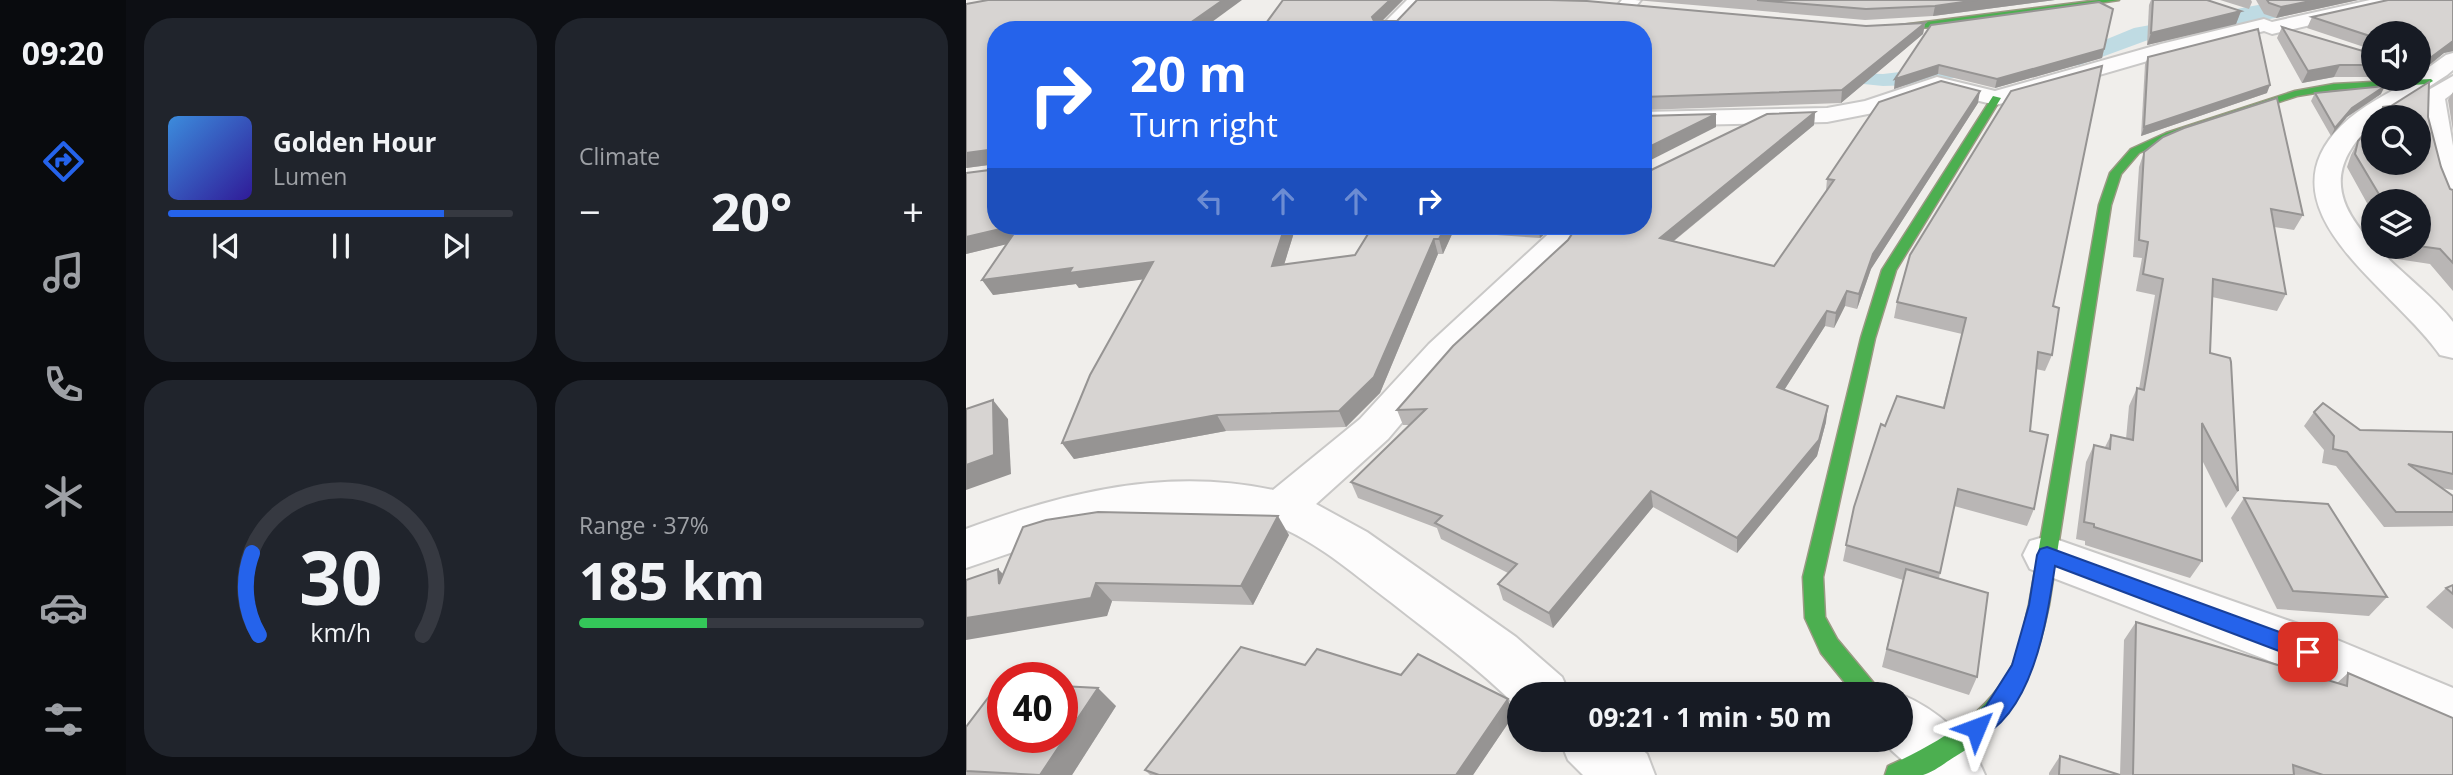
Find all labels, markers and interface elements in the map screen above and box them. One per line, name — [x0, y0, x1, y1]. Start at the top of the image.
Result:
map controls — [2361, 21, 2431, 259]
button: sound — [2361, 21, 2431, 91]
text: 09:20 — [22, 31, 104, 74]
text: 20 m — [1130, 40, 1247, 106]
icon: right — [1015, 49, 1106, 140]
text: Turn right — [1130, 103, 1278, 146]
button: search — [2361, 105, 2431, 175]
text: Golden Hour — [273, 124, 436, 160]
icon: directions — [39, 137, 88, 186]
text: Climate — [579, 140, 660, 172]
text: Lumen — [273, 160, 347, 192]
text: 20° — [711, 175, 792, 246]
icon: left — [1191, 182, 1229, 220]
icon: ahead — [1264, 182, 1302, 220]
icon: ahead — [1337, 182, 1375, 220]
icon: right — [1410, 182, 1448, 220]
text: − — [579, 185, 601, 237]
text: + — [902, 185, 924, 237]
button: layers — [2361, 189, 2431, 259]
icon: previous — [207, 227, 245, 265]
icon: pause — [322, 227, 360, 265]
icon: next — [437, 227, 475, 265]
icon: music — [39, 248, 88, 297]
icon: phone — [39, 360, 88, 409]
icon: climate — [39, 472, 88, 521]
text: Range · 37% — [579, 509, 709, 541]
text: 30 — [299, 527, 382, 626]
text: 185 km — [579, 544, 765, 615]
icon: car — [39, 583, 88, 632]
text: km/h — [310, 614, 371, 648]
pin — [2278, 622, 2338, 682]
icon: arrive — [2289, 633, 2327, 671]
speed limit sign: 40 — [987, 662, 1078, 753]
position arrow — [1939, 691, 2013, 765]
icon: filters — [39, 695, 88, 744]
text: 09:21 · 1 min · 50 m — [1589, 699, 1831, 735]

